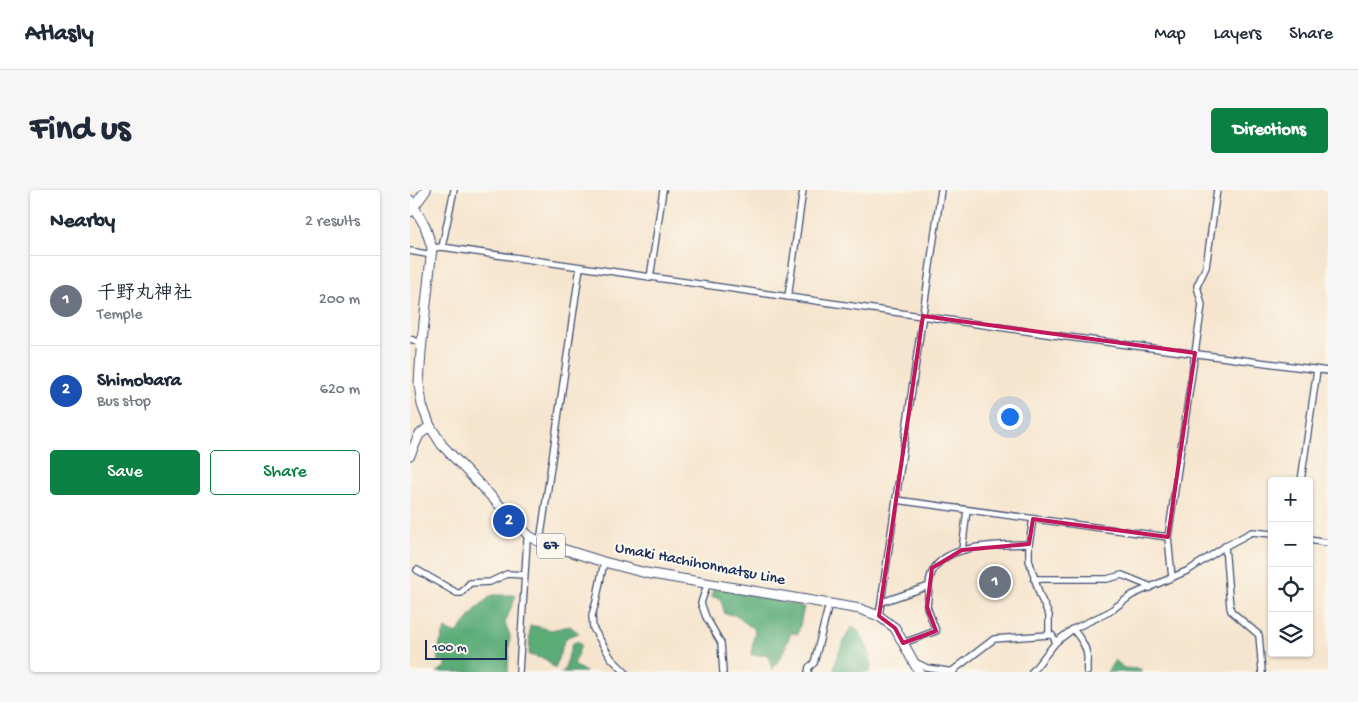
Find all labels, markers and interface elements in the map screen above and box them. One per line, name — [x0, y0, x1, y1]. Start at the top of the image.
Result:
text: Atlasly — [25, 20, 94, 49]
text: Map — [1154, 24, 1186, 45]
text: Layers — [1214, 24, 1261, 45]
text: Share — [1289, 24, 1333, 45]
button: Directions — [1211, 108, 1328, 153]
text: Find us — [30, 110, 130, 151]
text: Nearby — [50, 210, 115, 235]
text: 2 results — [305, 213, 360, 232]
text: 千野丸神社 — [97, 283, 192, 306]
text: 1 — [63, 291, 69, 310]
text: 200 m — [319, 291, 360, 310]
text: Temple — [97, 306, 142, 325]
text: Shimobara — [97, 370, 181, 393]
text: 2 — [62, 381, 70, 400]
text: 620 m — [320, 381, 360, 400]
text: Bus stop — [97, 393, 151, 412]
your location — [997, 404, 1023, 430]
button: Save — [50, 450, 200, 495]
button: Share — [210, 450, 360, 495]
map controls — [1268, 477, 1313, 657]
button: + — [1268, 477, 1313, 522]
pin: 2 — [493, 502, 525, 540]
button: − — [1268, 522, 1313, 567]
road number: 67 — [537, 534, 565, 558]
street label: Umaki Hachihonmatsu Line — [613, 539, 787, 591]
pin: 1 — [979, 563, 1011, 601]
button: locate — [1268, 567, 1313, 612]
button: layers — [1268, 612, 1313, 657]
scale bar — [425, 637, 508, 660]
text: 100 m — [432, 640, 467, 657]

